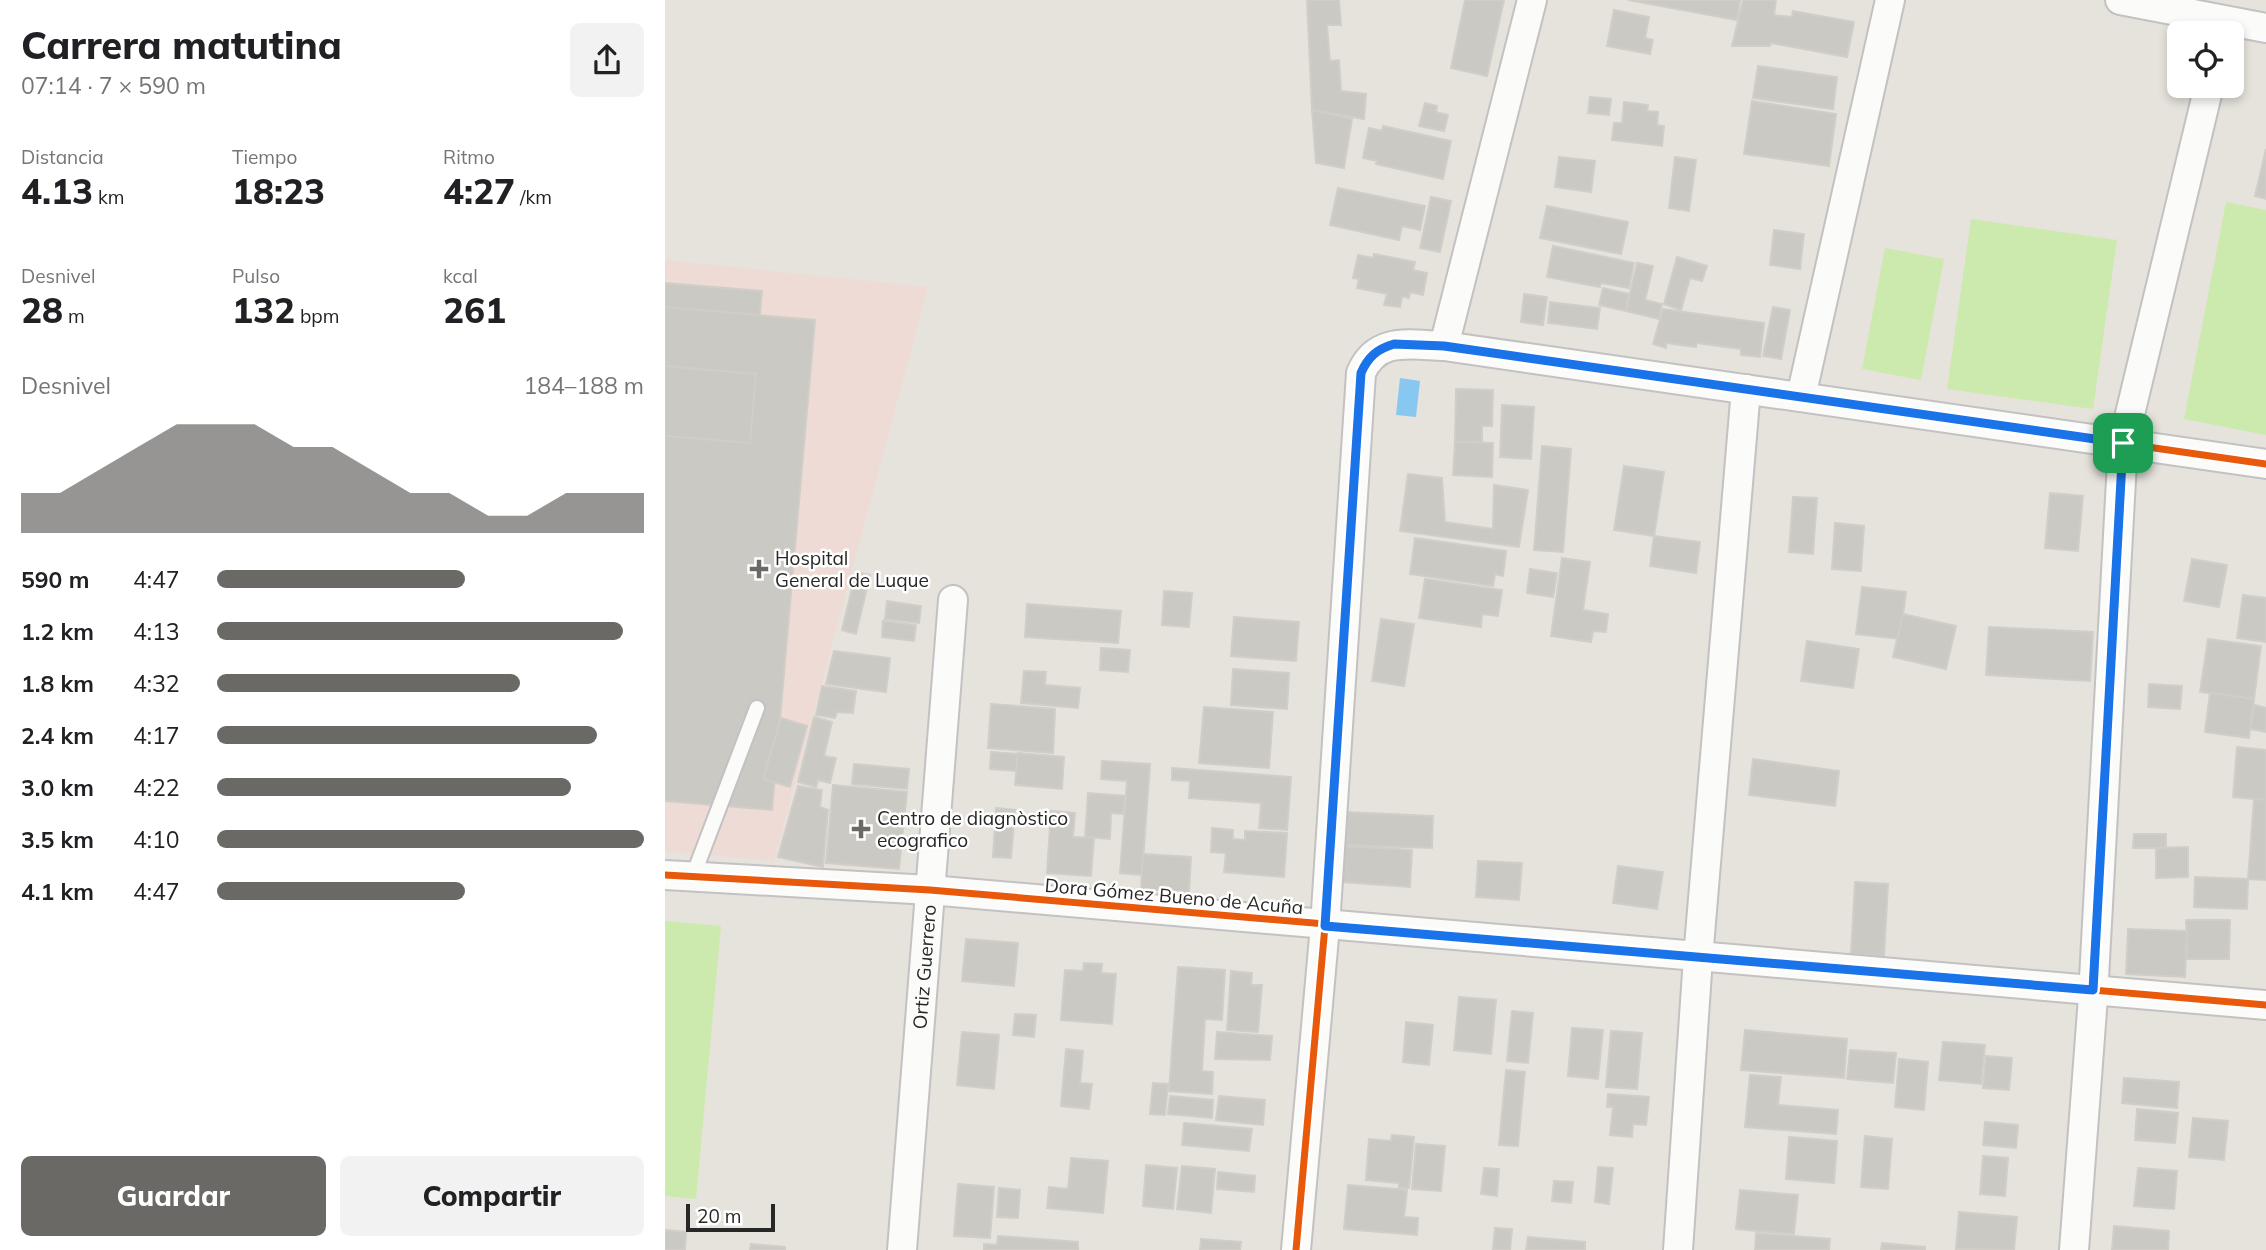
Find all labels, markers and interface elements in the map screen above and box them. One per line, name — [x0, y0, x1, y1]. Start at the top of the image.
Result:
text: Carrera matutina — [21, 21, 342, 69]
map controls — [2167, 21, 2244, 98]
button: locate — [2167, 21, 2244, 98]
button: share — [570, 23, 644, 97]
text: 07:14 · 7 × 590 m — [21, 71, 206, 100]
text: Distancia — [21, 145, 104, 169]
text: Tiempo — [232, 145, 297, 169]
text: Ritmo — [443, 145, 495, 169]
text: 4.13 — [21, 169, 93, 213]
text: 18:23 — [232, 169, 325, 213]
text: 4:27 — [443, 169, 515, 213]
text: km — [93, 185, 125, 209]
text: /km — [515, 185, 552, 209]
text: Desnivel — [21, 264, 95, 288]
text: Pulso — [232, 264, 280, 288]
text: kcal — [443, 264, 478, 288]
text: 28 — [21, 288, 63, 332]
text: 132 — [232, 288, 295, 332]
text: 261 — [443, 288, 506, 332]
text: m — [63, 304, 85, 328]
text: bpm — [295, 304, 339, 328]
text: Desnivel — [21, 371, 111, 400]
text: 184–188 m — [523, 371, 644, 400]
pin — [2093, 413, 2153, 473]
icon: arrive — [2104, 424, 2142, 462]
place label: Hospital General de Luque — [775, 546, 929, 592]
marker: Hospital General de Luque — [749, 559, 769, 579]
text: 590 m — [21, 565, 89, 594]
text: 4:47 — [133, 565, 180, 594]
text: 1.2 km — [21, 617, 94, 646]
text: 4:13 — [133, 617, 180, 646]
text: 1.8 km — [21, 669, 94, 698]
text: 4:32 — [133, 669, 180, 698]
text: 2.4 km — [21, 721, 94, 750]
text: 4:17 — [133, 721, 180, 750]
text: 3.0 km — [21, 773, 94, 802]
text: 4:22 — [133, 773, 180, 802]
place label: Centro de diagnòstico ecografico — [877, 806, 1068, 852]
marker: Centro de diagnòstico ecografico — [851, 819, 871, 839]
text: 3.5 km — [21, 825, 94, 854]
text: 4:10 — [133, 825, 180, 854]
street label: Dora Gómez Bueno de Acuña — [1044, 873, 1304, 919]
text: 4.1 km — [21, 877, 94, 906]
text: 4:47 — [133, 877, 180, 906]
street label: Ortiz Guerrero — [907, 904, 941, 1030]
button: Guardar — [21, 1156, 326, 1236]
button: Compartir — [340, 1156, 644, 1236]
scale bar — [686, 1201, 775, 1233]
text: 20 m — [697, 1204, 741, 1228]

